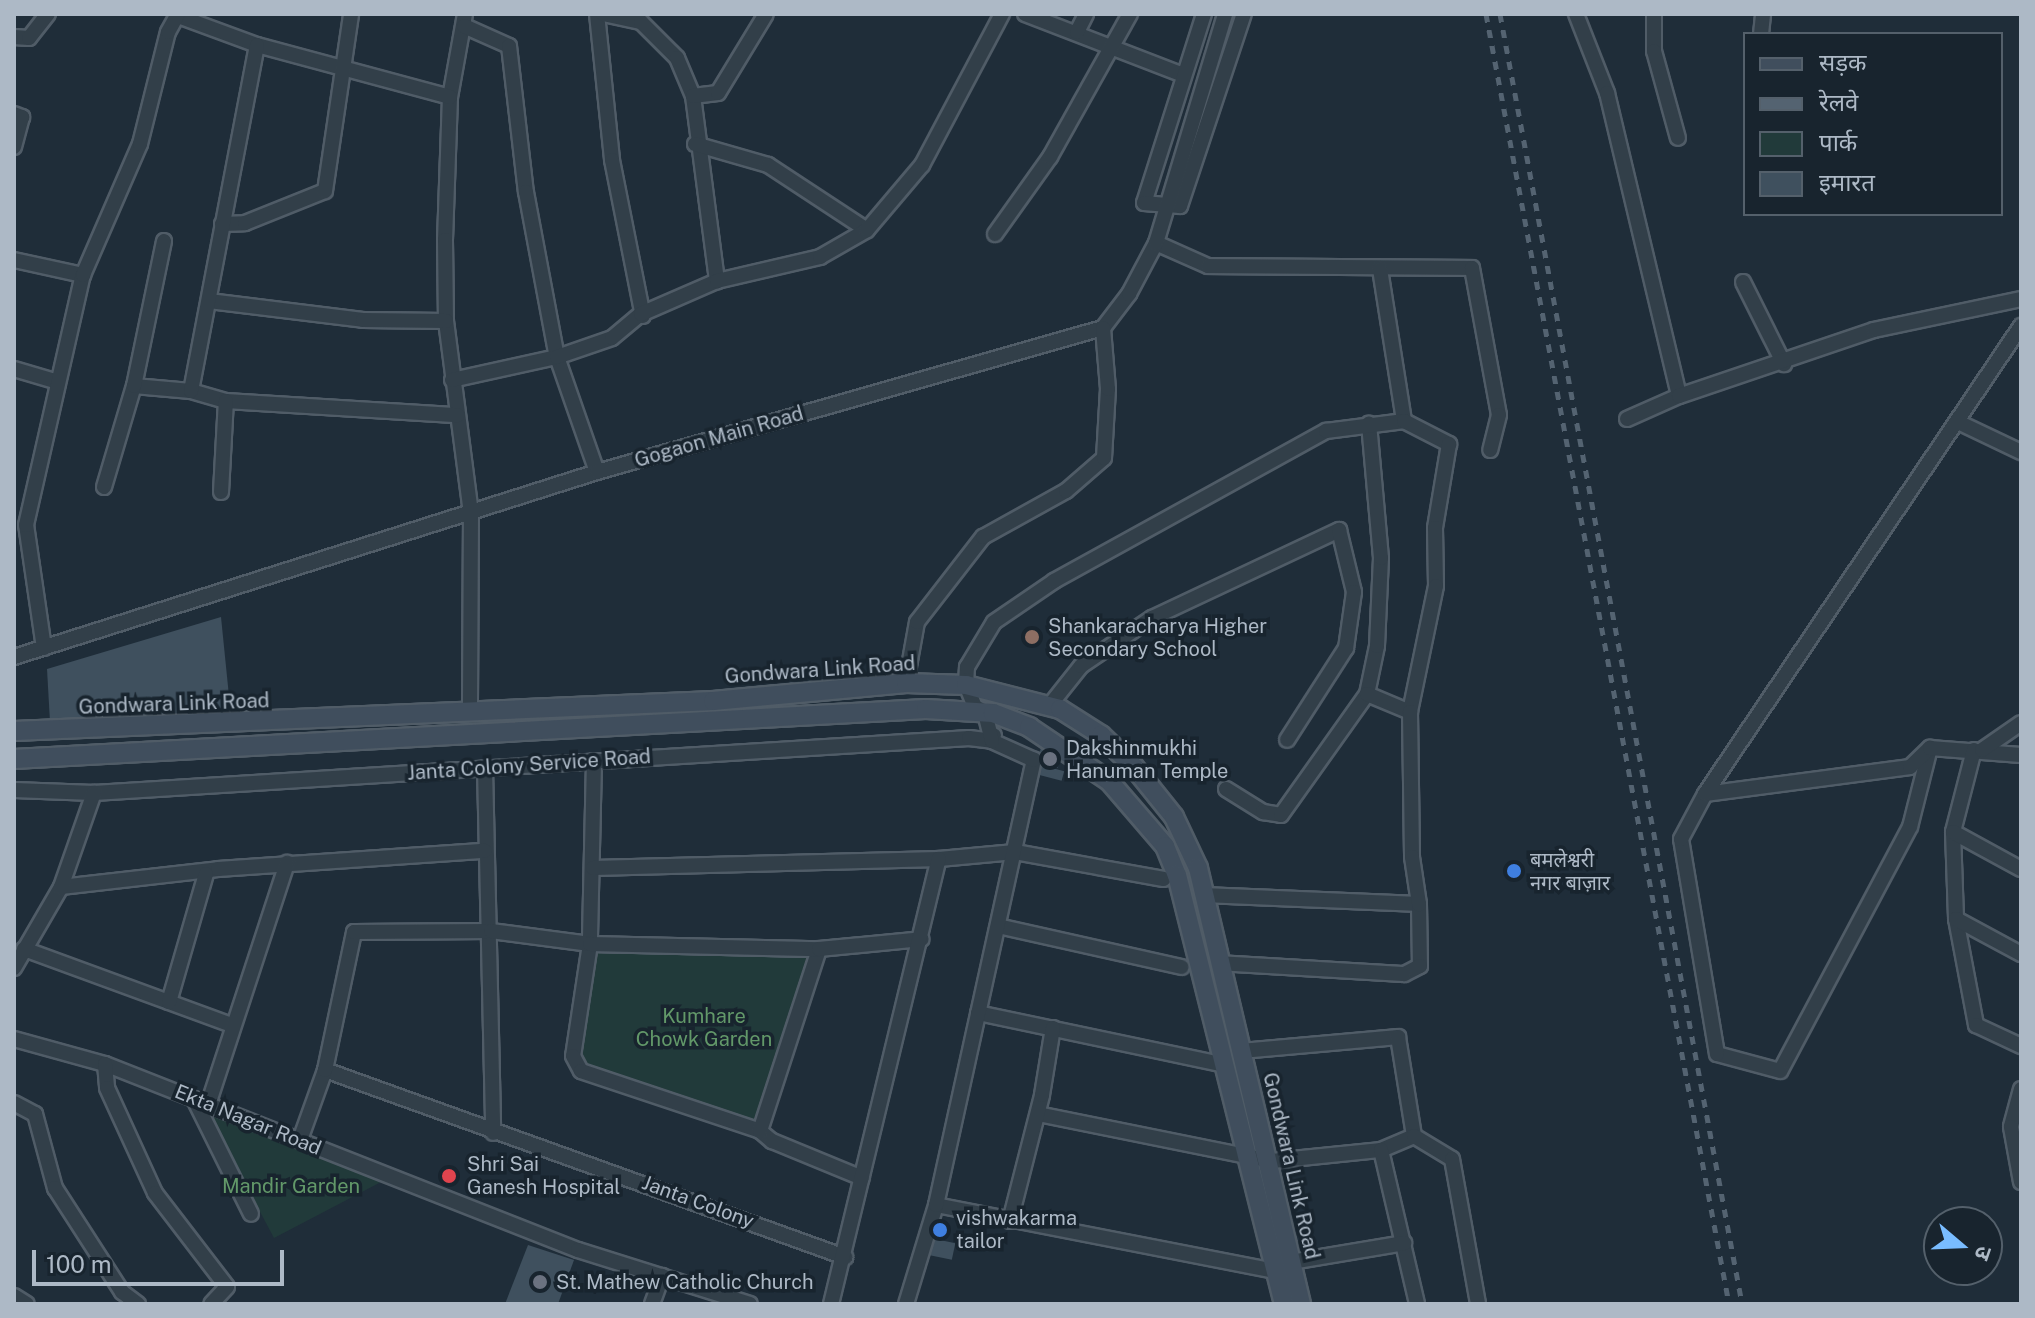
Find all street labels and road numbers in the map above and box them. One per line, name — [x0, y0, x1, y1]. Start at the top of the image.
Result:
street label: Gogaon Main Road — [632, 401, 806, 473]
street label: Gondwara Link Road — [724, 651, 916, 689]
street label: Gondwara Link Road — [78, 689, 270, 719]
street label: Janta Colony Service Road — [406, 745, 652, 785]
street label: Gondwara Link Road — [1258, 1070, 1324, 1262]
street label: Ekta Nagar Road — [171, 1080, 325, 1160]
street label: Janta Colony — [639, 1171, 757, 1233]

